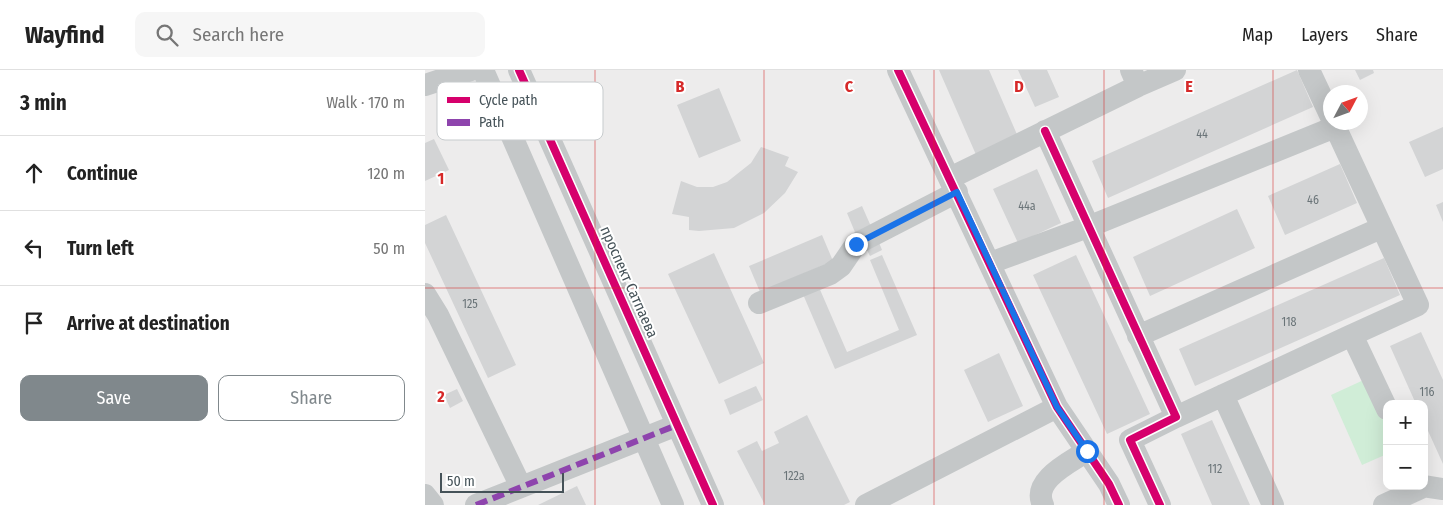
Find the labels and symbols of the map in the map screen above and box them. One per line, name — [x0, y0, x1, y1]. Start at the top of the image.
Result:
text: B — [676, 77, 685, 96]
text: C — [845, 77, 854, 96]
text: D — [1014, 77, 1024, 96]
text: E — [1185, 77, 1193, 96]
legend — [437, 82, 603, 140]
north arrow — [1323, 85, 1368, 130]
text: Cycle path — [479, 92, 538, 109]
text: Path — [479, 114, 504, 131]
house number: 44 — [1196, 127, 1208, 141]
text: 1 — [438, 169, 444, 188]
house number: 46 — [1307, 193, 1319, 207]
house number: 44а — [1018, 199, 1036, 213]
street label: проспект Сатпаева — [596, 223, 662, 341]
route end — [845, 233, 868, 256]
house number: 125 — [462, 297, 478, 311]
house number: 118 — [1281, 315, 1297, 329]
house number: 116 — [1419, 385, 1435, 399]
text: 2 — [436, 387, 445, 406]
route start — [1076, 440, 1099, 463]
house number: 112 — [1208, 462, 1222, 476]
house number: 122а — [783, 469, 805, 483]
scale bar — [440, 470, 564, 493]

